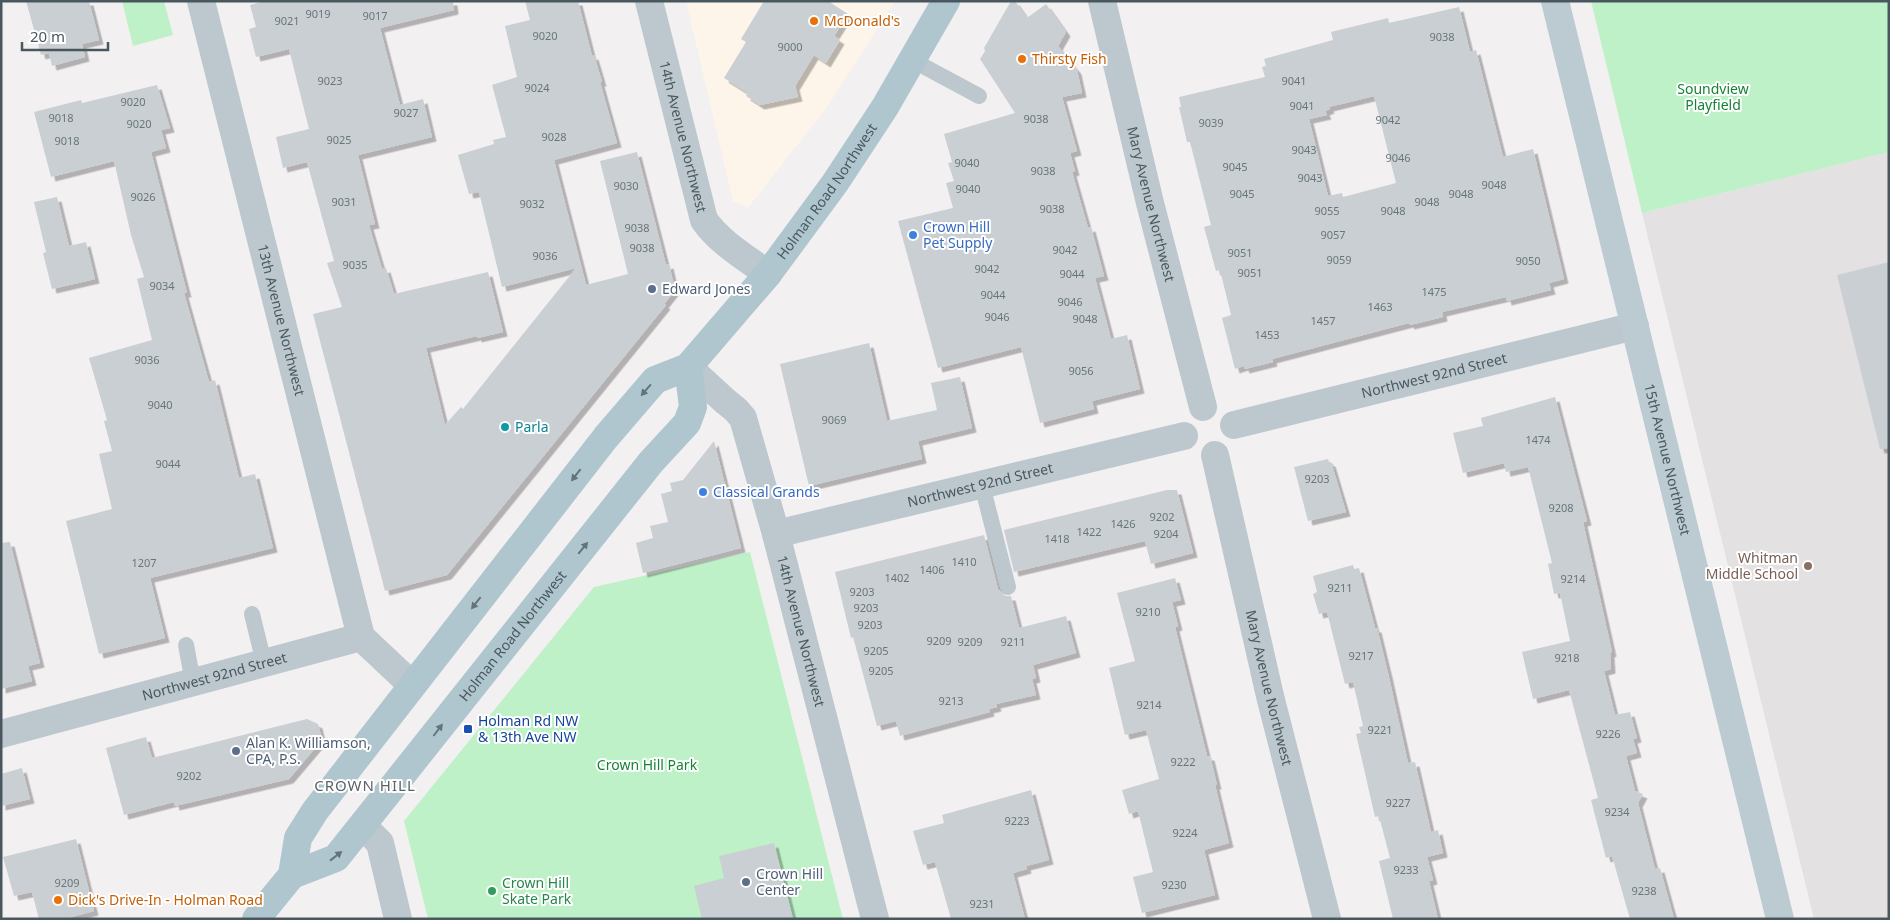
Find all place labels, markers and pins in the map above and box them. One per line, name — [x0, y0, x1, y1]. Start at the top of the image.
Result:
place label: McDonald's — [824, 11, 901, 30]
marker: McDonald's — [808, 15, 820, 27]
place label: Thirsty Fish — [1032, 49, 1107, 68]
marker: Thirsty Fish — [1016, 53, 1028, 65]
place label: Crown Hill Pet Supply — [923, 217, 993, 252]
marker: Crown Hill Pet Supply — [907, 229, 919, 241]
place label: Edward Jones — [662, 279, 751, 298]
marker: Edward Jones — [646, 283, 658, 295]
place label: Parla — [515, 417, 549, 436]
marker: Parla — [499, 421, 511, 433]
place label: Classical Grands — [713, 482, 820, 501]
marker: Classical Grands — [697, 486, 709, 498]
place label: Whitman Middle School — [1706, 548, 1798, 583]
marker: Whitman Middle School — [1802, 560, 1814, 572]
place label: Holman Rd NW & 13th Ave NW — [478, 711, 578, 746]
marker: Holman Rd NW & 13th Ave NW — [462, 723, 474, 735]
place label: Alan K. Williamson, CPA, P.S. — [246, 733, 371, 768]
marker: Alan K. Williamson, CPA, P.S. — [230, 745, 242, 757]
place label: Crown Hill Center — [756, 864, 823, 899]
place label: Crown Hill Skate Park — [502, 873, 572, 908]
marker: Crown Hill Center — [740, 876, 752, 888]
marker: Crown Hill Skate Park — [486, 885, 498, 897]
place label: Dick's Drive-In - Holman Road — [68, 890, 263, 909]
marker: Dick's Drive-In - Holman Road — [52, 894, 64, 906]

